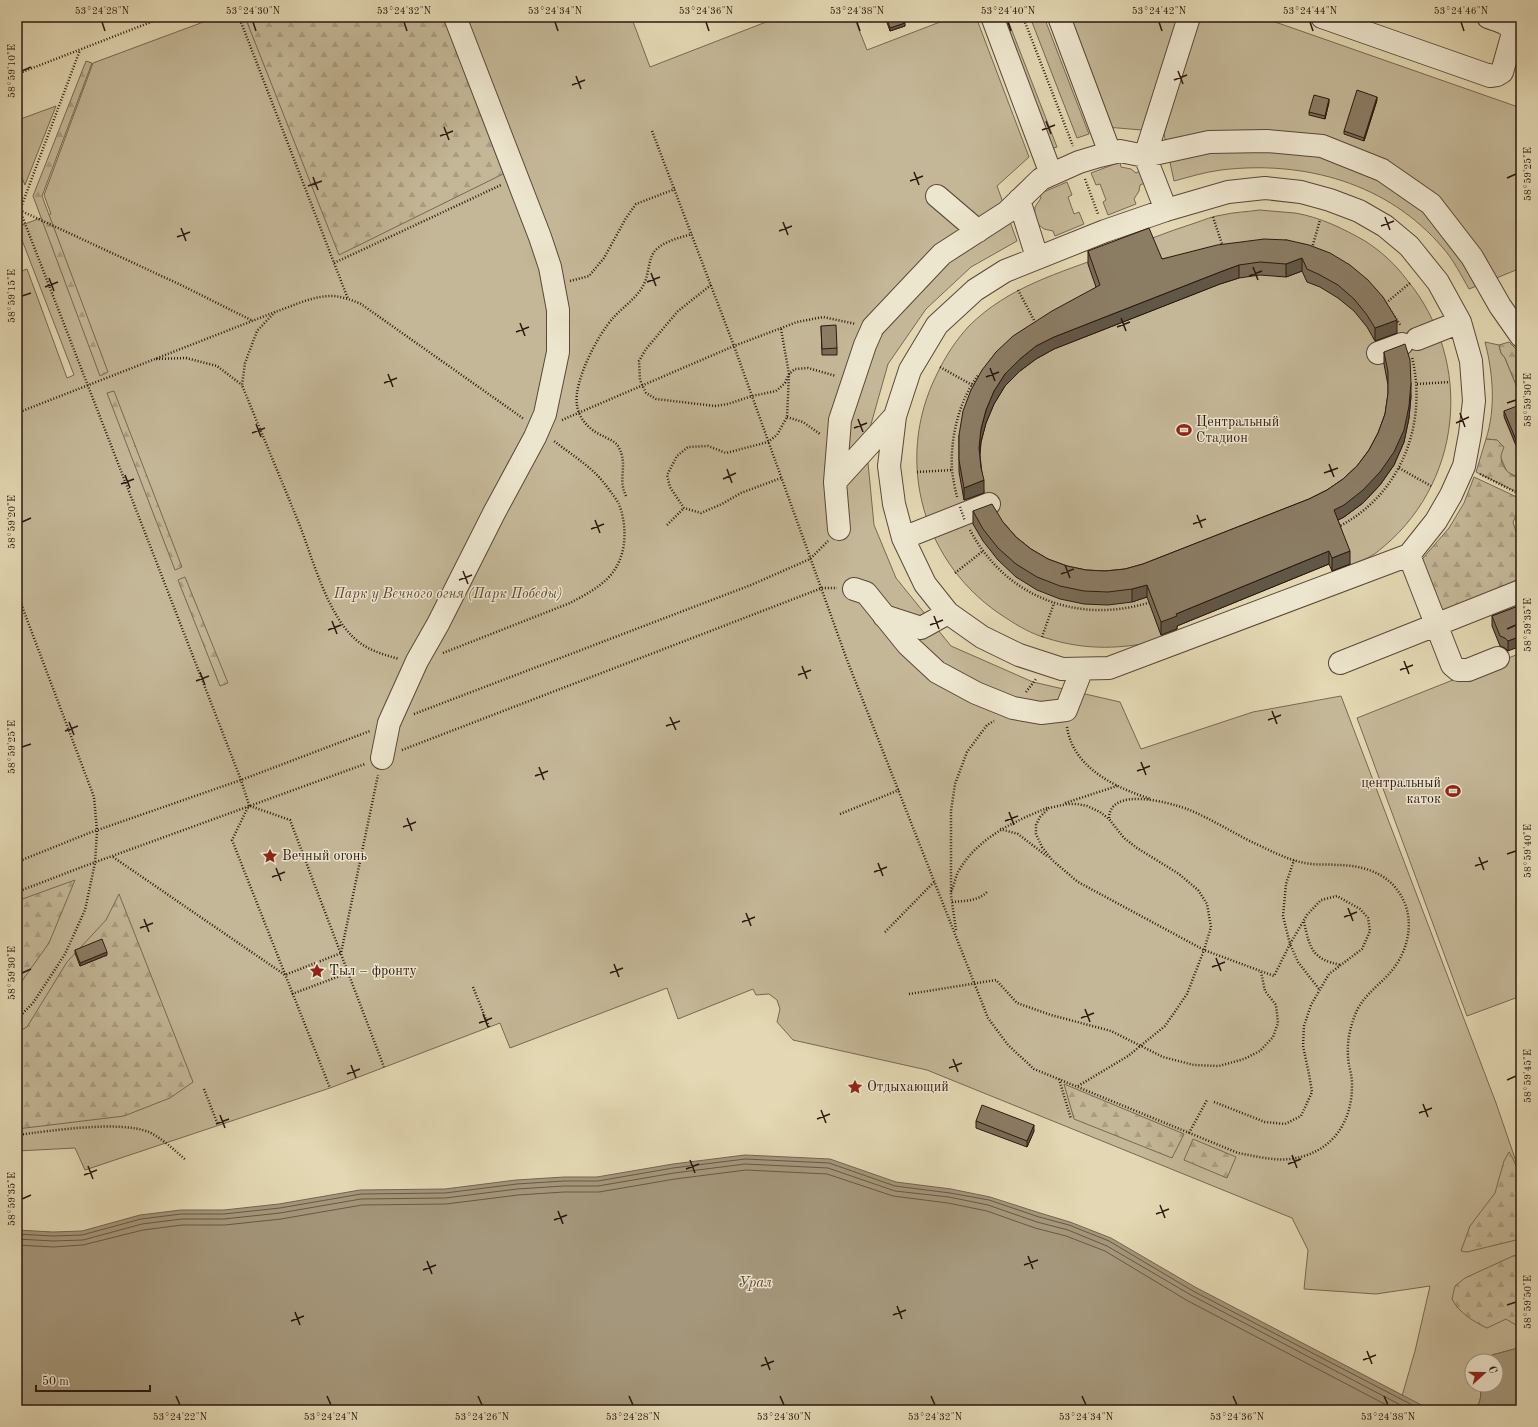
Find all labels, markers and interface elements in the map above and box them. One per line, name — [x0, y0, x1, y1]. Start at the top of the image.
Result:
text: 53°24'28"N — [75, 6, 130, 16]
text: 53°24'30"N — [226, 6, 281, 16]
text: 53°24'32"N — [377, 6, 432, 16]
text: 53°24'34"N — [528, 6, 583, 16]
text: 53°24'36"N — [679, 6, 734, 16]
text: 53°24'38"N — [830, 6, 885, 16]
text: 53°24'40"N — [981, 6, 1036, 16]
text: 53°24'42"N — [1132, 6, 1187, 16]
text: 53°24'44"N — [1283, 6, 1338, 16]
text: 53°24'46"N — [1434, 6, 1489, 16]
text: 58°59'10"E — [7, 44, 17, 98]
text: 58°59'25"E — [1523, 147, 1533, 201]
text: 58°59'15"E — [7, 269, 17, 323]
text: 58°59'30"E — [1523, 373, 1533, 427]
place label: Центральный Стадион — [1196, 415, 1279, 445]
sports icon: Центральный Стадион — [1175, 421, 1193, 439]
text: 58°59'20"E — [7, 495, 17, 549]
park label: Парк у Вечного огня (Парк Победы) — [333, 586, 562, 602]
text: 58°59'35"E — [1523, 598, 1533, 652]
text: 58°59'25"E — [7, 720, 17, 774]
place label: центральный каток — [1361, 776, 1441, 806]
sports icon: центральный каток — [1444, 782, 1462, 800]
text: 58°59'40"E — [1523, 824, 1533, 878]
place icon: Вечный огонь — [261, 847, 279, 865]
place label: Вечный огонь — [282, 849, 367, 863]
text: 58°59'30"E — [7, 946, 17, 1000]
place icon: Тыл – фронту — [308, 962, 326, 980]
place label: Тыл – фронту — [329, 964, 418, 979]
text: 58°59'45"E — [1523, 1049, 1533, 1103]
place icon: Отдыхающий — [846, 1078, 864, 1096]
place label: Отдыхающий — [867, 1080, 949, 1094]
text: 58°59'35"E — [7, 1172, 17, 1226]
text: 58°59'50"E — [1523, 1275, 1533, 1329]
water label: Урал — [738, 1276, 772, 1291]
north arrow — [1464, 1353, 1504, 1393]
text: С — [1485, 1365, 1498, 1375]
scale bar — [36, 1367, 150, 1393]
text: 50 m — [42, 1375, 69, 1388]
text: 53°24'22"N — [153, 1412, 208, 1422]
text: 53°24'24"N — [304, 1412, 359, 1422]
text: 53°24'26"N — [455, 1412, 510, 1422]
text: 53°24'28"N — [606, 1412, 661, 1422]
text: 53°24'30"N — [757, 1412, 812, 1422]
text: 53°24'32"N — [908, 1412, 963, 1422]
text: 53°24'34"N — [1059, 1412, 1114, 1422]
text: 53°24'36"N — [1210, 1412, 1265, 1422]
text: 53°24'38"N — [1361, 1412, 1416, 1422]

